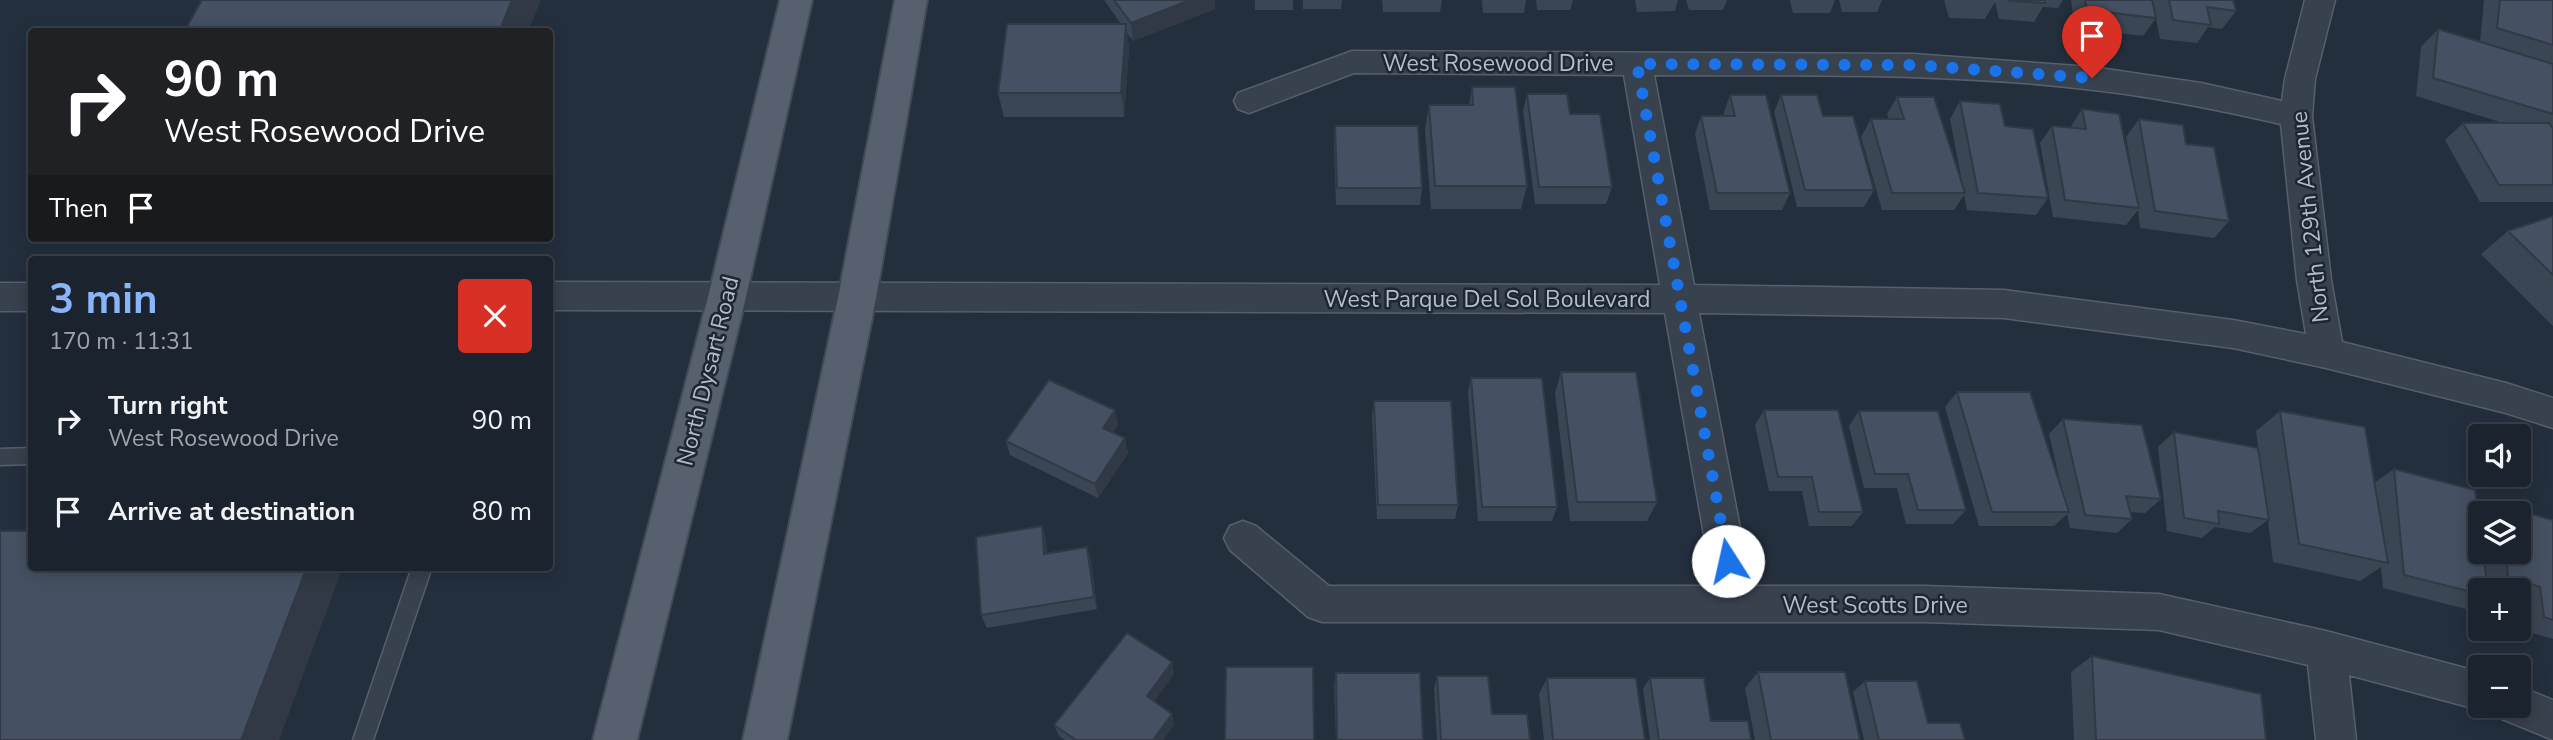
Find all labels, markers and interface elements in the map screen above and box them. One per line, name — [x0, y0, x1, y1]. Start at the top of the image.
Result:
pin — [2062, 6, 2122, 78]
icon: arrive — [2073, 17, 2111, 55]
text: 90 m — [164, 46, 279, 113]
street label: West Rosewood Drive — [1383, 48, 1613, 79]
icon: right — [49, 56, 140, 147]
text: West Rosewood Drive — [164, 110, 485, 153]
street label: North 129th Avenue — [2283, 110, 2337, 324]
icon: arrive — [122, 189, 160, 227]
text: Then — [49, 191, 108, 226]
text: 3 min — [49, 271, 158, 328]
street label: North Dysart Road — [670, 273, 746, 469]
button: close — [458, 279, 532, 353]
street label: West Parque Del Sol Boulevard — [1324, 284, 1650, 315]
text: 170 m · 11:31 — [49, 326, 194, 357]
text: Turn right — [108, 388, 227, 423]
icon: right — [49, 402, 87, 440]
text: 90 m — [472, 403, 532, 438]
text: West Rosewood Drive — [108, 423, 339, 454]
map controls — [2468, 424, 2531, 718]
button: sound — [2468, 424, 2531, 487]
icon: arrive — [49, 493, 87, 531]
text: Arrive at destination — [108, 494, 355, 529]
text: 80 m — [472, 494, 532, 529]
button: layers — [2468, 501, 2531, 564]
position arrow — [1691, 524, 1765, 598]
button: + — [2468, 578, 2531, 641]
street label: West Scotts Drive — [1782, 590, 1968, 621]
button: − — [2468, 655, 2531, 718]

